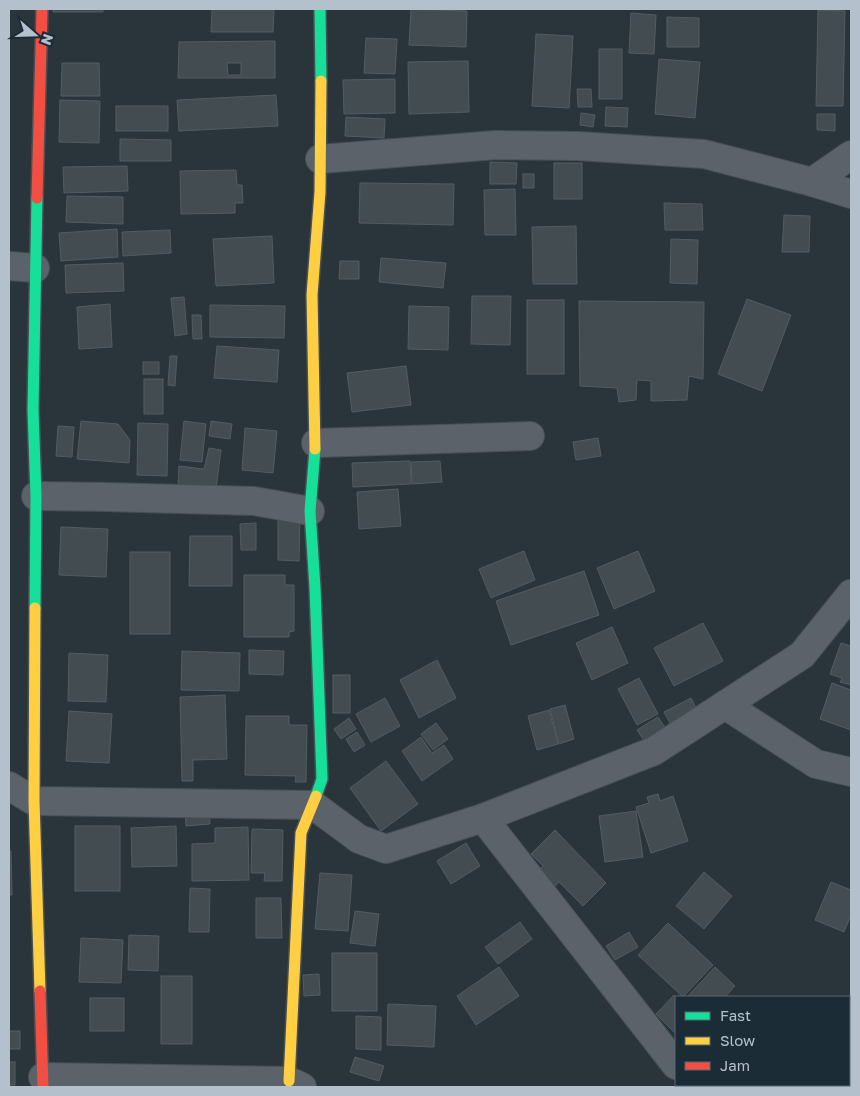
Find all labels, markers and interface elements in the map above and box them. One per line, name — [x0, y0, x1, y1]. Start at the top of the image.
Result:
north arrow — [10, 10, 60, 60]
text: N — [38, 32, 57, 48]
legend — [675, 996, 850, 1086]
text: Fast — [720, 1006, 751, 1024]
text: Slow — [720, 1031, 755, 1049]
text: Jam — [720, 1056, 750, 1074]

